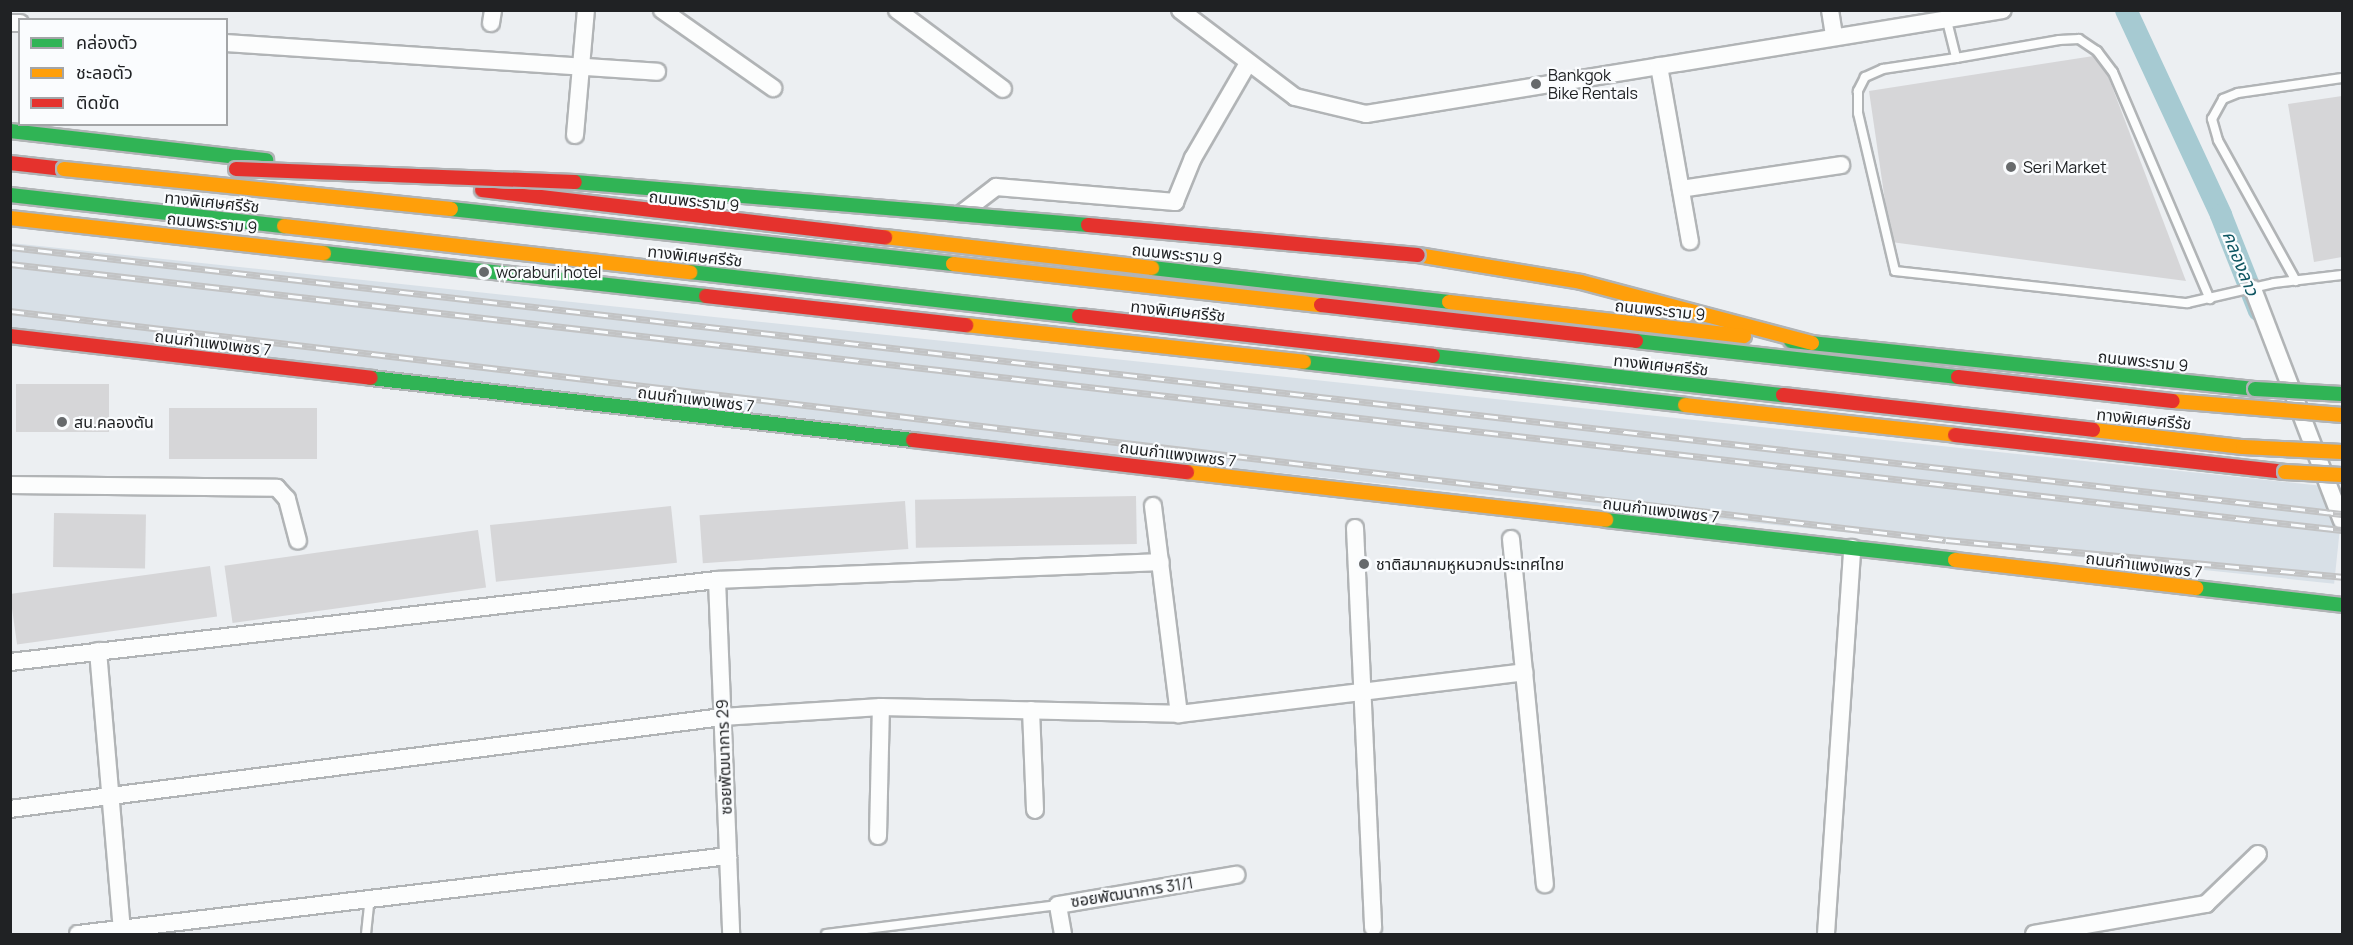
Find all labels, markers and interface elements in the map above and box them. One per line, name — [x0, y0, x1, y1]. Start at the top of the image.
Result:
legend — [18, 18, 228, 126]
text: คล่องตัว — [76, 30, 138, 54]
text: ชะลอตัว — [76, 60, 133, 84]
place label: Bankgok Bike Rentals — [1548, 65, 1638, 103]
marker: Bankgok Bike Rentals — [1529, 77, 1543, 91]
text: ติดขัด — [76, 90, 119, 114]
place label: Seri Market — [2023, 157, 2107, 177]
marker: Seri Market — [2004, 160, 2018, 174]
street label: ทางพิเศษศรีรัช — [164, 187, 260, 217]
street label: ถนนพระราม 9 — [648, 187, 740, 215]
street label: ถนนพระราม 9 — [166, 209, 258, 237]
water label: คลองลาว — [2218, 228, 2264, 298]
street label: ถนนพระราม 9 — [1131, 240, 1223, 268]
street label: ทางพิเศษศรีรัช — [647, 241, 743, 271]
place label: woraburi hotel — [496, 262, 602, 282]
marker: woraburi hotel — [477, 265, 491, 279]
street label: ทางพิเศษศรีรัช — [1130, 296, 1226, 326]
street label: ถนนพระราม 9 — [1614, 296, 1706, 324]
street label: ถนนกำแพงเพชร 7 — [154, 326, 272, 360]
street label: ถนนพระราม 9 — [2097, 347, 2189, 375]
street label: ทางพิเศษศรีรัช — [1613, 350, 1709, 380]
street label: ถนนกำแพงเพชร 7 — [637, 382, 755, 416]
street label: ทางพิเศษศรีรัช — [2096, 404, 2192, 434]
place label: สน.คลองตัน — [74, 412, 154, 432]
marker: สน.คลองตัน — [55, 415, 69, 429]
street label: ถนนกำแพงเพชร 7 — [1119, 437, 1237, 471]
street label: ถนนกำแพงเพชร 7 — [1602, 493, 1720, 527]
street label: ถนนกำแพงเพชร 7 — [2085, 548, 2203, 582]
place label: ชาติสมาคมหูหนวกประเทศไทย — [1376, 554, 1564, 574]
marker: ชาติสมาคมหูหนวกประเทศไทย — [1357, 557, 1371, 571]
street label: ซอยพัฒนาการ 29 — [712, 699, 736, 815]
street label: ซอยพัฒนาการ 31/1 — [1069, 873, 1195, 911]

